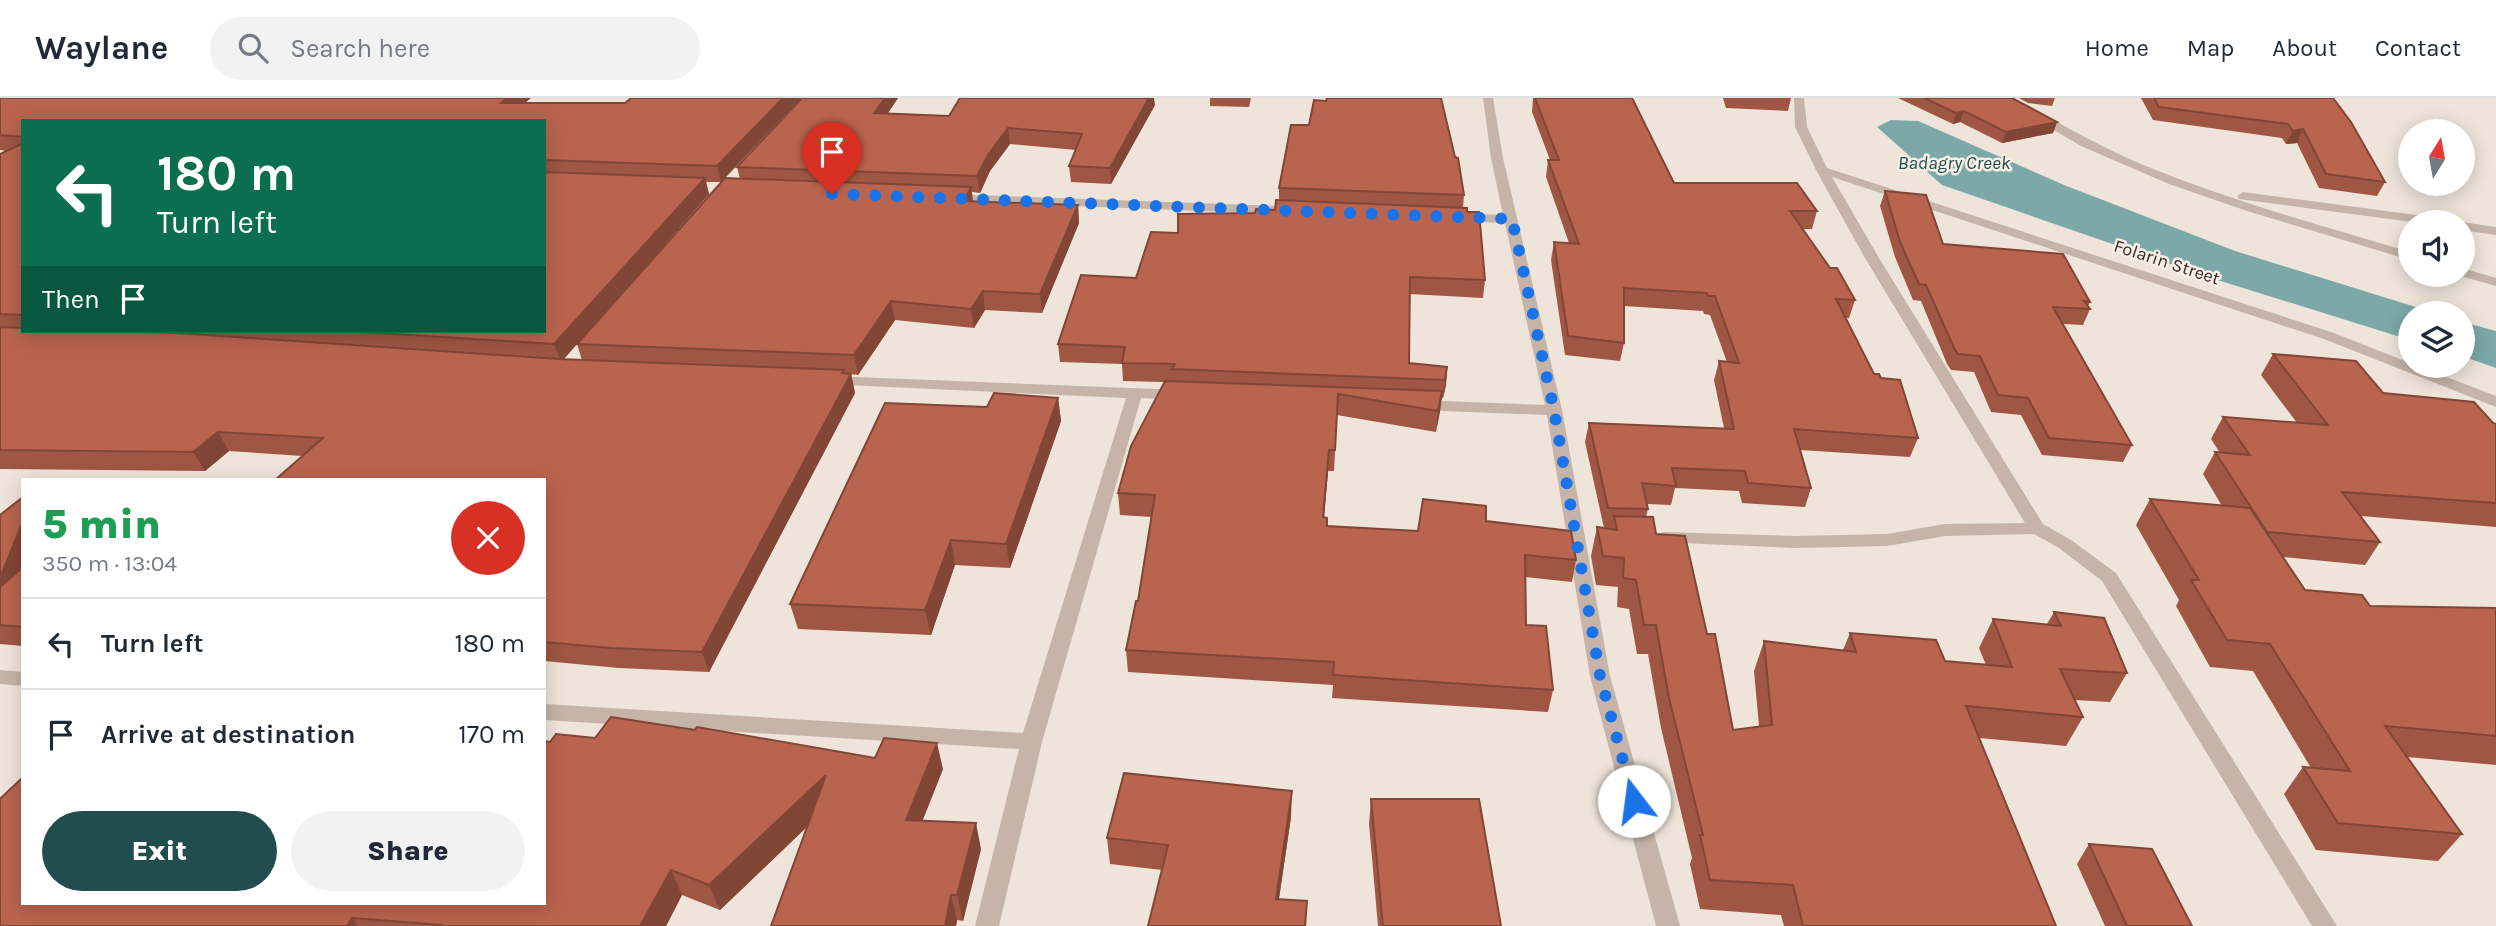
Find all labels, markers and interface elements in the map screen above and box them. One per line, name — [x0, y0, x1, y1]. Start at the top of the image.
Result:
search box — [210, 17, 700, 80]
text: Waylane — [35, 29, 168, 67]
icon: search — [234, 29, 272, 67]
text: Search here — [290, 33, 430, 64]
text: Home — [2085, 34, 2149, 62]
text: Map — [2187, 34, 2234, 62]
text: About — [2272, 34, 2337, 62]
text: Contact — [2375, 34, 2461, 62]
north arrow — [2398, 119, 2474, 196]
map controls — [2398, 119, 2475, 378]
pin — [802, 122, 862, 194]
icon: arrive — [813, 133, 851, 171]
text: 180 m — [157, 145, 296, 202]
icon: left — [42, 147, 133, 238]
water label: Badagry Creek — [1898, 152, 2011, 174]
text: Turn left — [157, 204, 277, 241]
button: sound — [2398, 210, 2475, 287]
street label: Folarin Street — [2111, 235, 2223, 290]
icon: arrive — [114, 280, 152, 318]
text: Then — [42, 284, 100, 315]
button: layers — [2398, 301, 2475, 378]
text: 5 min — [42, 499, 161, 549]
button: close — [451, 501, 525, 575]
text: 350 m · 13:04 — [42, 550, 177, 577]
icon: left — [42, 625, 80, 663]
text: Turn left — [101, 628, 203, 659]
text: 180 m — [455, 628, 525, 659]
icon: arrive — [42, 716, 80, 754]
text: Arrive at destination — [101, 719, 355, 750]
text: 170 m — [458, 719, 525, 750]
position arrow — [1597, 764, 1671, 838]
button: Exit — [42, 811, 277, 891]
button: Share — [291, 811, 525, 891]

